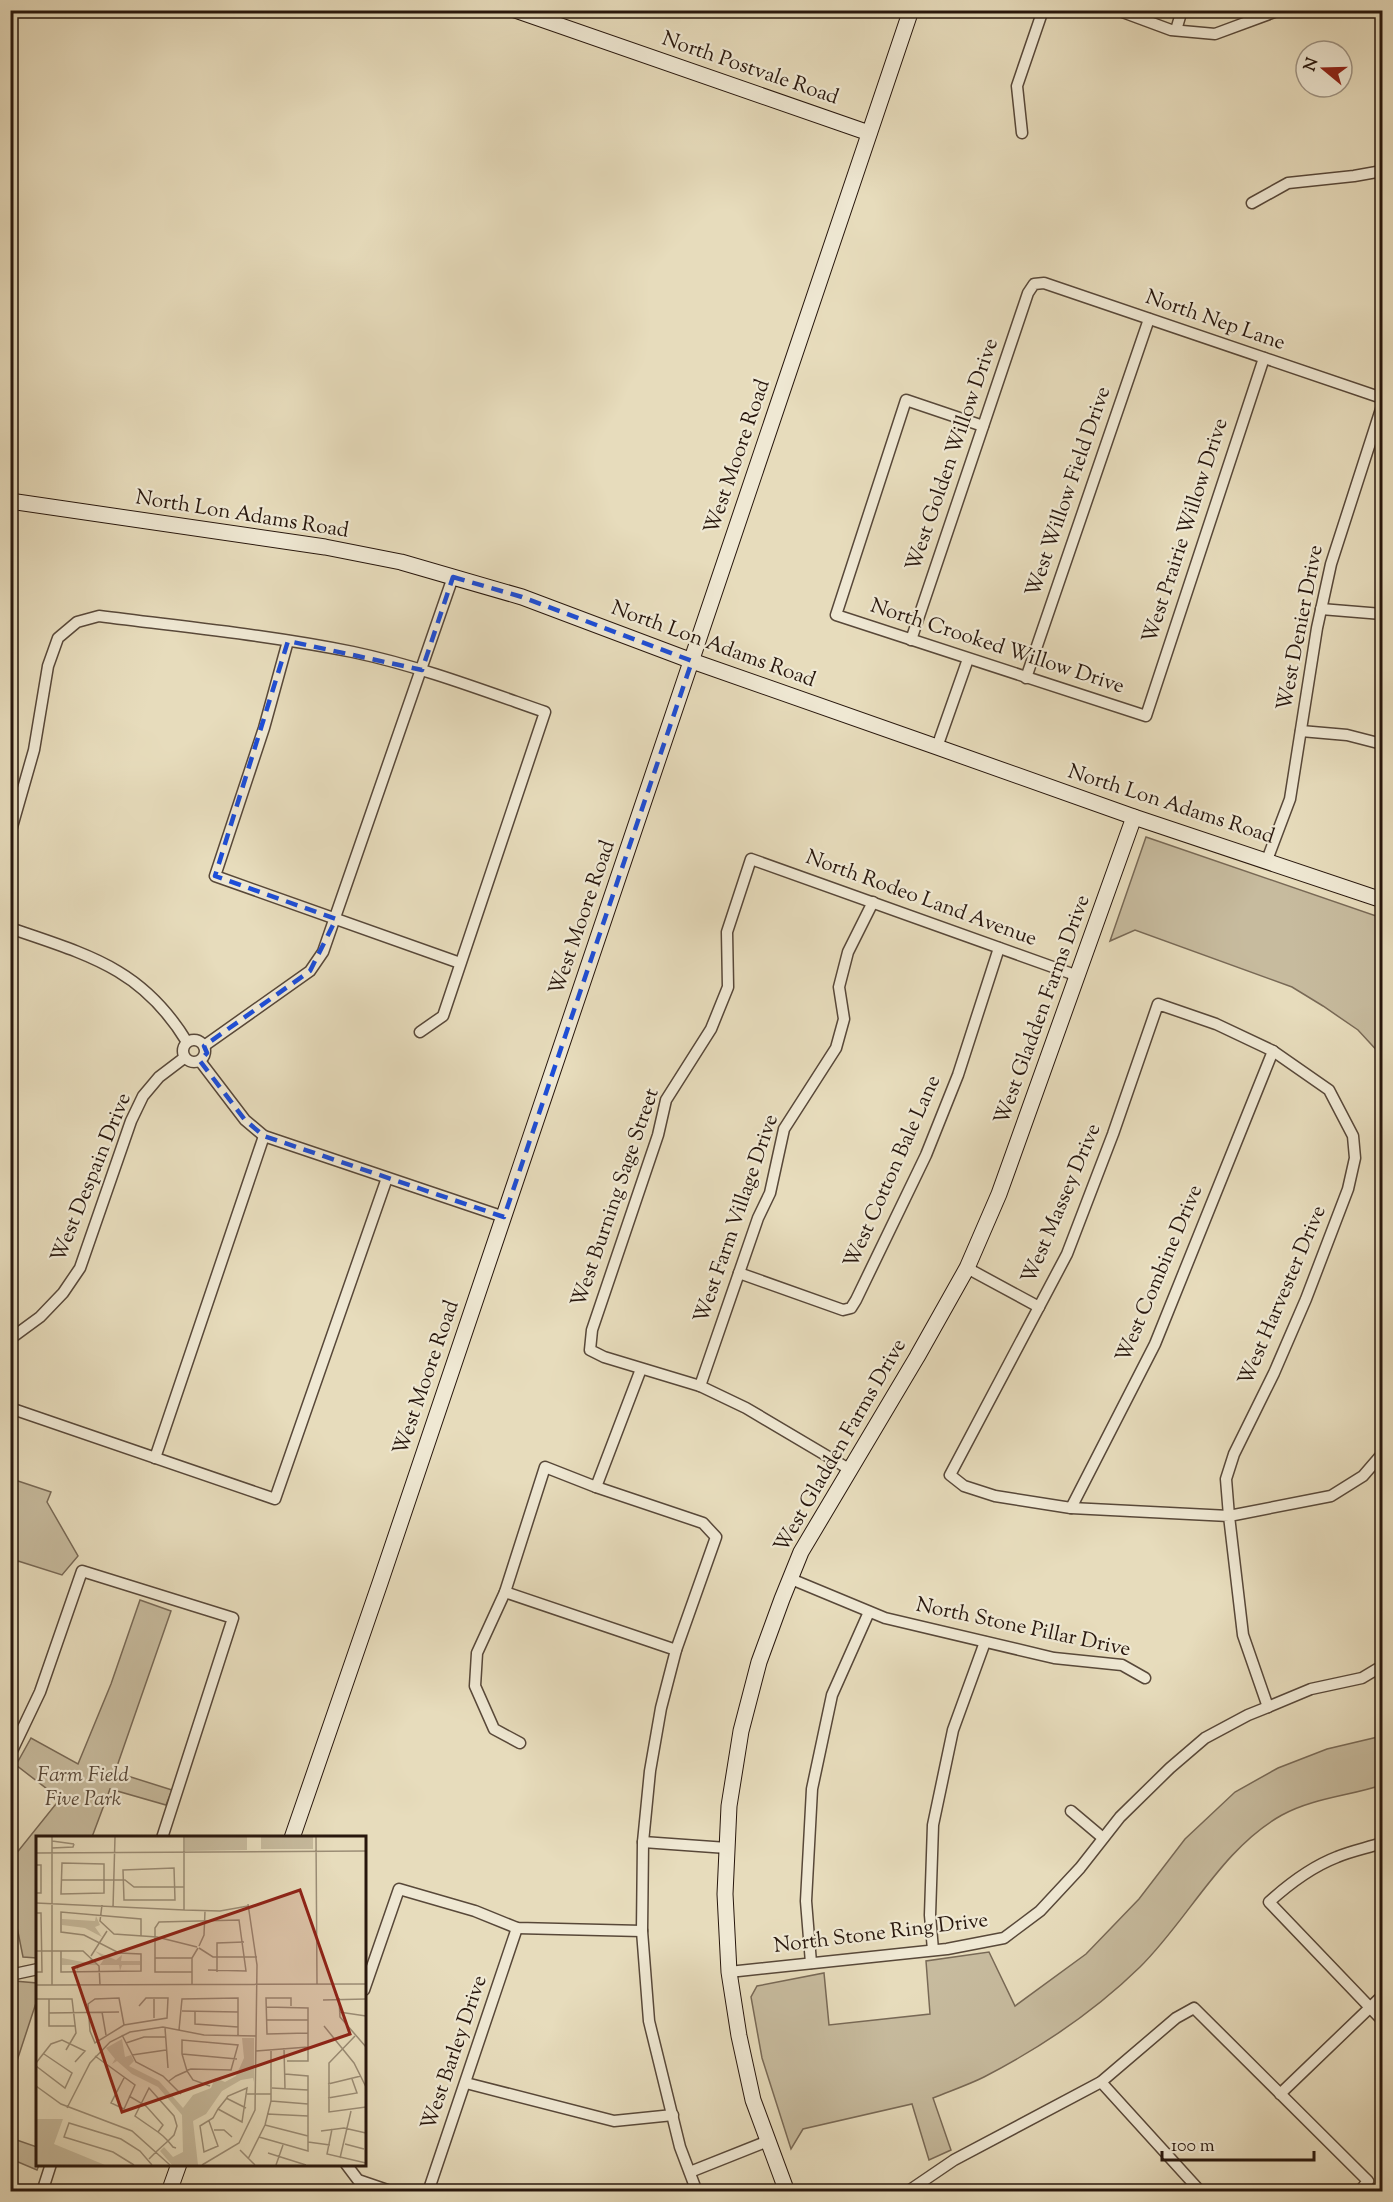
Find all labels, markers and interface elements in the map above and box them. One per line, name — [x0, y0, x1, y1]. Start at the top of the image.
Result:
street label: North Postvale Road — [657, 25, 843, 113]
north arrow — [1294, 39, 1354, 99]
text: N — [1299, 55, 1325, 75]
street label: North Nep Lane — [1141, 283, 1289, 359]
street label: West Golden Willow Drive — [899, 334, 1007, 576]
street label: West Moore Road — [697, 375, 779, 539]
street label: West Willow Field Drive — [1019, 383, 1119, 601]
street label: West Prairie Willow Drive — [1135, 415, 1237, 647]
street label: North Lon Adams Road — [133, 483, 351, 547]
street label: West Denier Drive — [1270, 543, 1332, 713]
street label: North Crooked Willow Drive — [866, 592, 1128, 702]
street label: North Lon Adams Road — [607, 594, 820, 696]
street label: North Lon Adams Road — [1064, 757, 1278, 853]
street label: West Moore Road — [542, 836, 624, 1000]
street label: North Rodeo Land Avenue — [801, 843, 1041, 955]
street label: West Gladden Farms Drive — [987, 891, 1099, 1129]
street label: West Cotton Bale Lane — [837, 1071, 949, 1273]
street label: West Burning Sage Street — [564, 1084, 668, 1312]
street label: West Despain Drive — [44, 1089, 140, 1267]
street label: West Farm Village Drive — [687, 1111, 787, 1327]
street label: West Massey Drive — [1015, 1119, 1109, 1289]
street label: West Combine Drive — [1109, 1181, 1211, 1367]
street label: West Harvester Drive — [1231, 1201, 1335, 1391]
street label: West Moore Road — [386, 1296, 468, 1460]
street label: West Gladden Farms Drive — [767, 1333, 915, 1559]
street label: North Stone Pillar Drive — [913, 1591, 1133, 1665]
park label: Farm Field Five Park — [37, 1761, 129, 1815]
inset map — [36, 1836, 366, 2166]
street label: North Stone Ring Drive — [772, 1906, 990, 1962]
street label: West Barley Drive — [414, 1972, 496, 2134]
scale bar — [1162, 2124, 1314, 2162]
text: 100 m — [1171, 2134, 1215, 2160]

